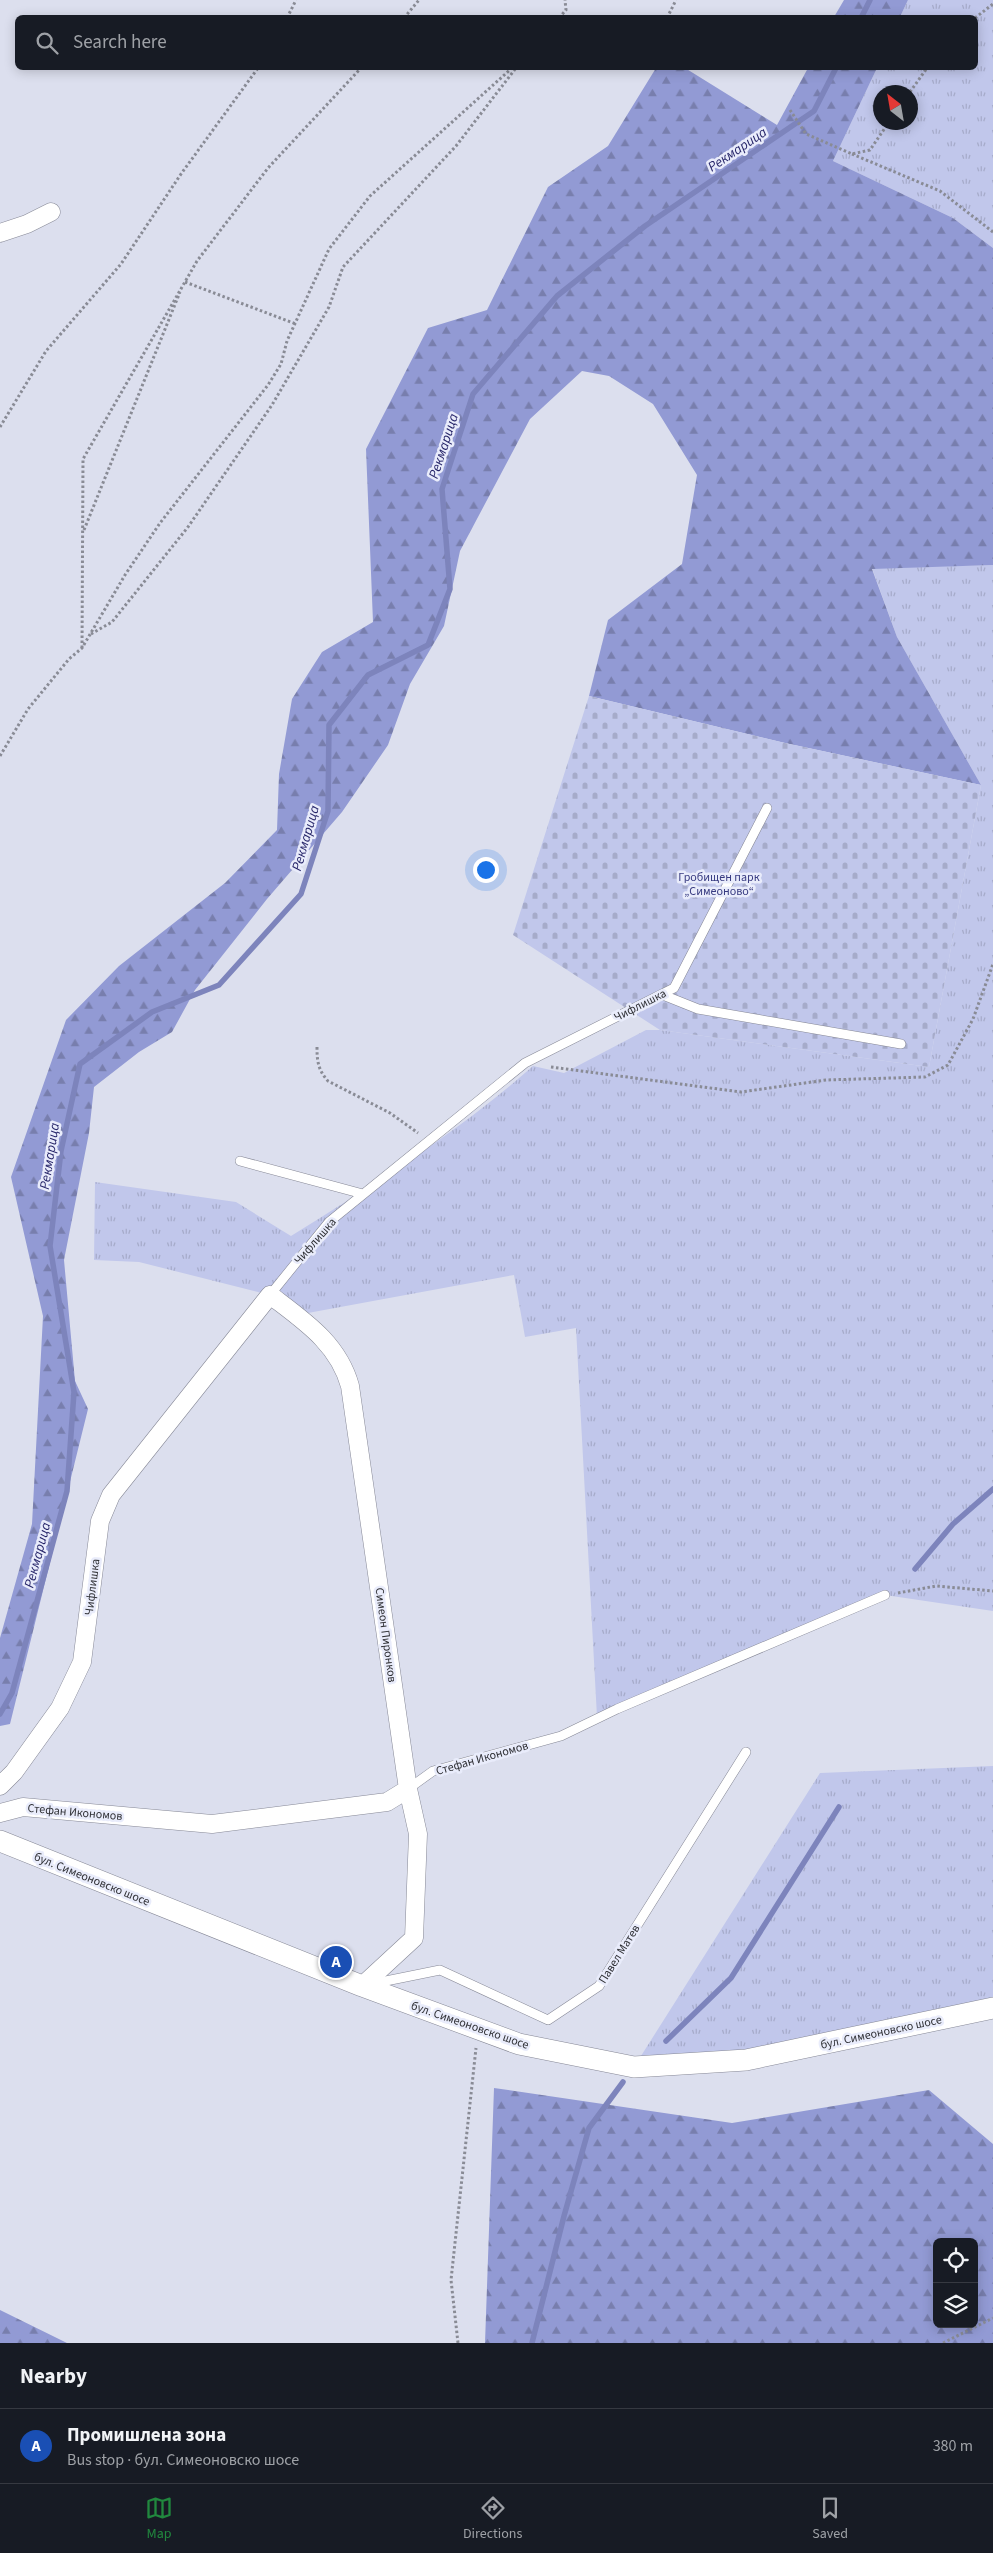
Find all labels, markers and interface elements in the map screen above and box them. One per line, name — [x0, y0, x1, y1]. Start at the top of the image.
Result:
search box — [15, 15, 978, 70]
icon: search — [33, 29, 61, 57]
text: Search here — [73, 29, 167, 56]
north arrow — [873, 85, 918, 130]
water label: Рекмарица — [704, 122, 772, 177]
water label: Рекмарица — [424, 411, 464, 481]
water label: Рекмарица — [287, 803, 325, 873]
your location — [473, 857, 499, 883]
park label: Гробищен парк „Симеоново“ — [678, 869, 760, 900]
street label: Чифлишка — [611, 985, 669, 1026]
water label: Рекмарица — [35, 1121, 65, 1191]
street label: Чифлишка — [290, 1214, 340, 1268]
water label: Рекмарица — [20, 1520, 56, 1590]
street label: Чифлишка — [81, 1558, 104, 1616]
street label: Симеон Пиронков — [370, 1587, 401, 1684]
street label: Стефан Икономов — [434, 1737, 530, 1780]
street label: Стефан Икономов — [27, 1800, 123, 1825]
street label: бул. Симеоновско шосе — [31, 1848, 152, 1910]
street label: Павел Матев — [595, 1922, 644, 1987]
pin: A — [320, 1943, 352, 1981]
street label: бул. Симеоновско шосе — [409, 1997, 531, 2054]
street label: бул. Симеоновско шосе — [819, 2011, 943, 2054]
map controls — [933, 2238, 978, 2328]
button: locate — [933, 2238, 978, 2283]
button: layers — [933, 2283, 978, 2328]
text: Nearby — [20, 2361, 87, 2391]
text: Промишлена зона — [67, 2422, 226, 2449]
text: A — [31, 2435, 41, 2457]
text: 380 m — [933, 2435, 973, 2457]
text: Bus stop · бул. Симеоновско шосе — [67, 2449, 299, 2471]
tab: Map — [145, 2494, 173, 2544]
tab: Directions — [463, 2494, 522, 2544]
tab: Saved — [812, 2494, 848, 2544]

